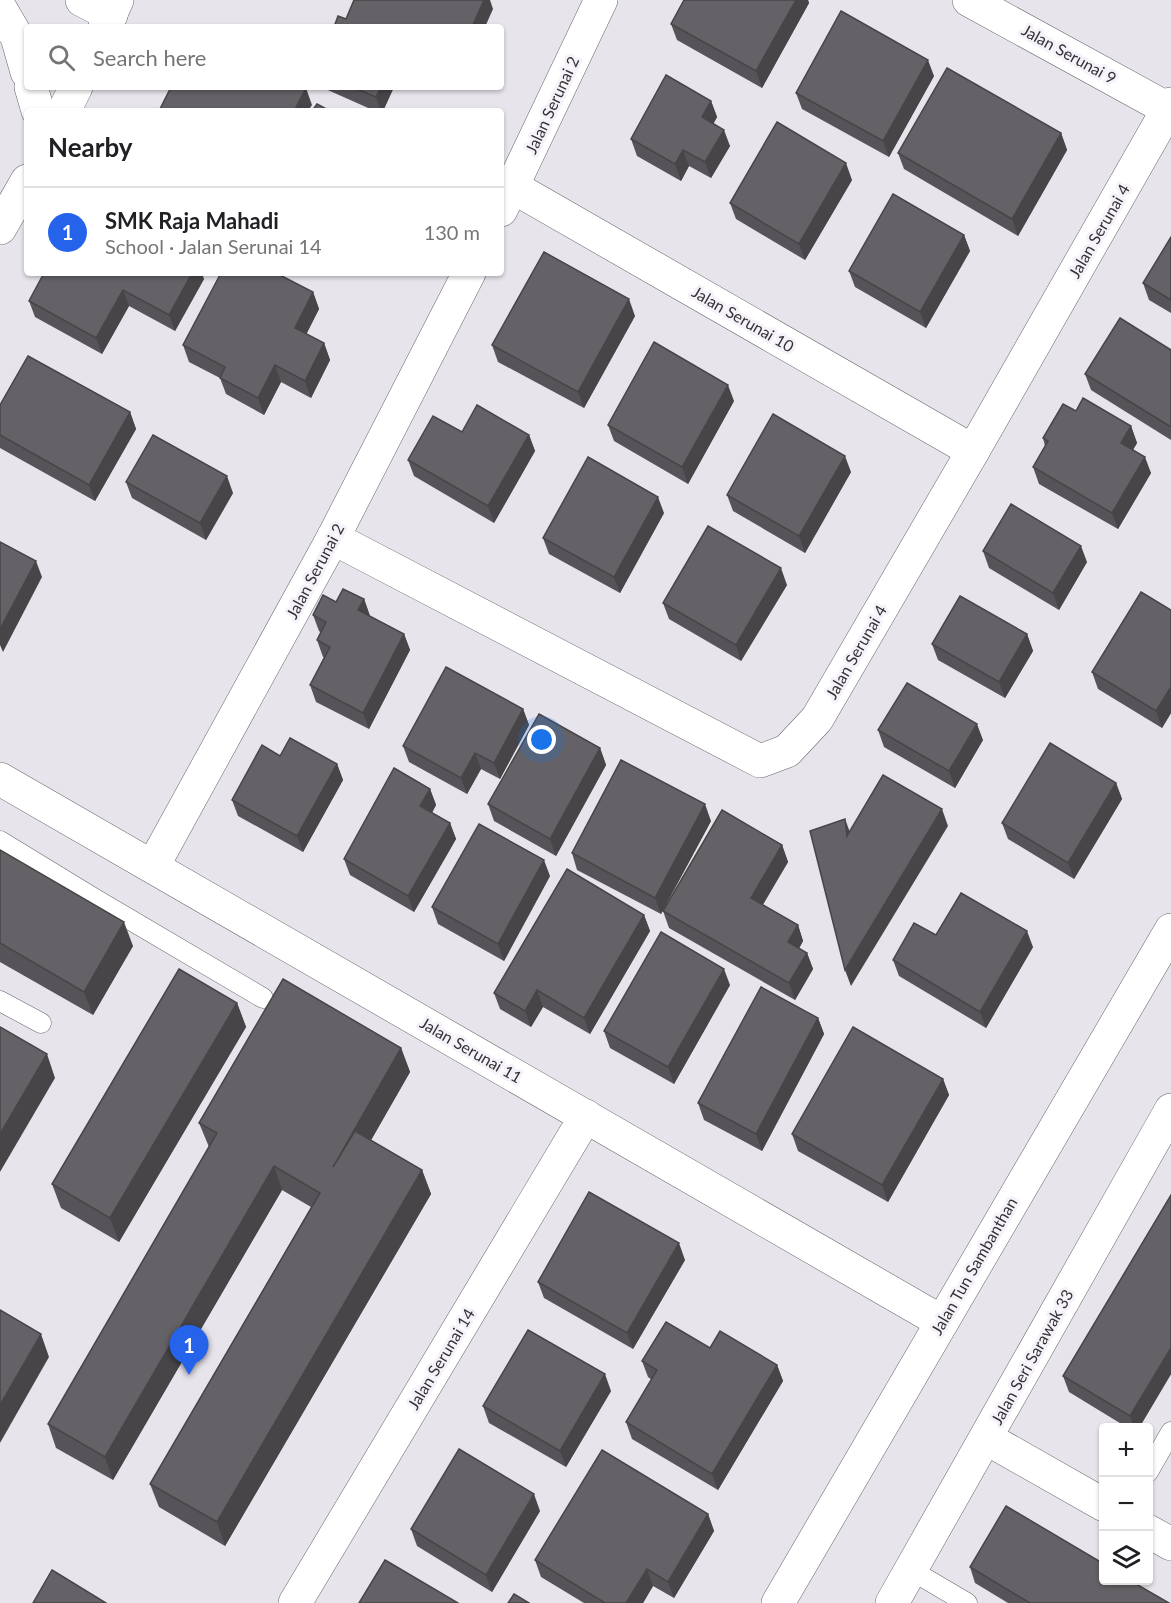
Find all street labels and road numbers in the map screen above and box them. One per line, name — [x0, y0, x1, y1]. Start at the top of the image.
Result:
street label: Jalan Serunai 9 — [1019, 20, 1120, 87]
street label: Jalan Serunai 2 — [521, 53, 582, 156]
street label: Jalan Serunai 4 — [1064, 180, 1133, 281]
street label: Jalan Serunai 10 — [689, 282, 798, 355]
street label: Jalan Serunai 2 — [282, 520, 348, 622]
street label: Jalan Serunai 4 — [821, 601, 890, 702]
street label: Jalan Serunai 11 — [417, 1013, 526, 1086]
street label: Jalan Tun Sambanthan — [927, 1194, 1021, 1338]
street label: Jalan Seri Sarawak 33 — [987, 1286, 1077, 1428]
street label: Jalan Serunai 14 — [403, 1305, 478, 1413]

